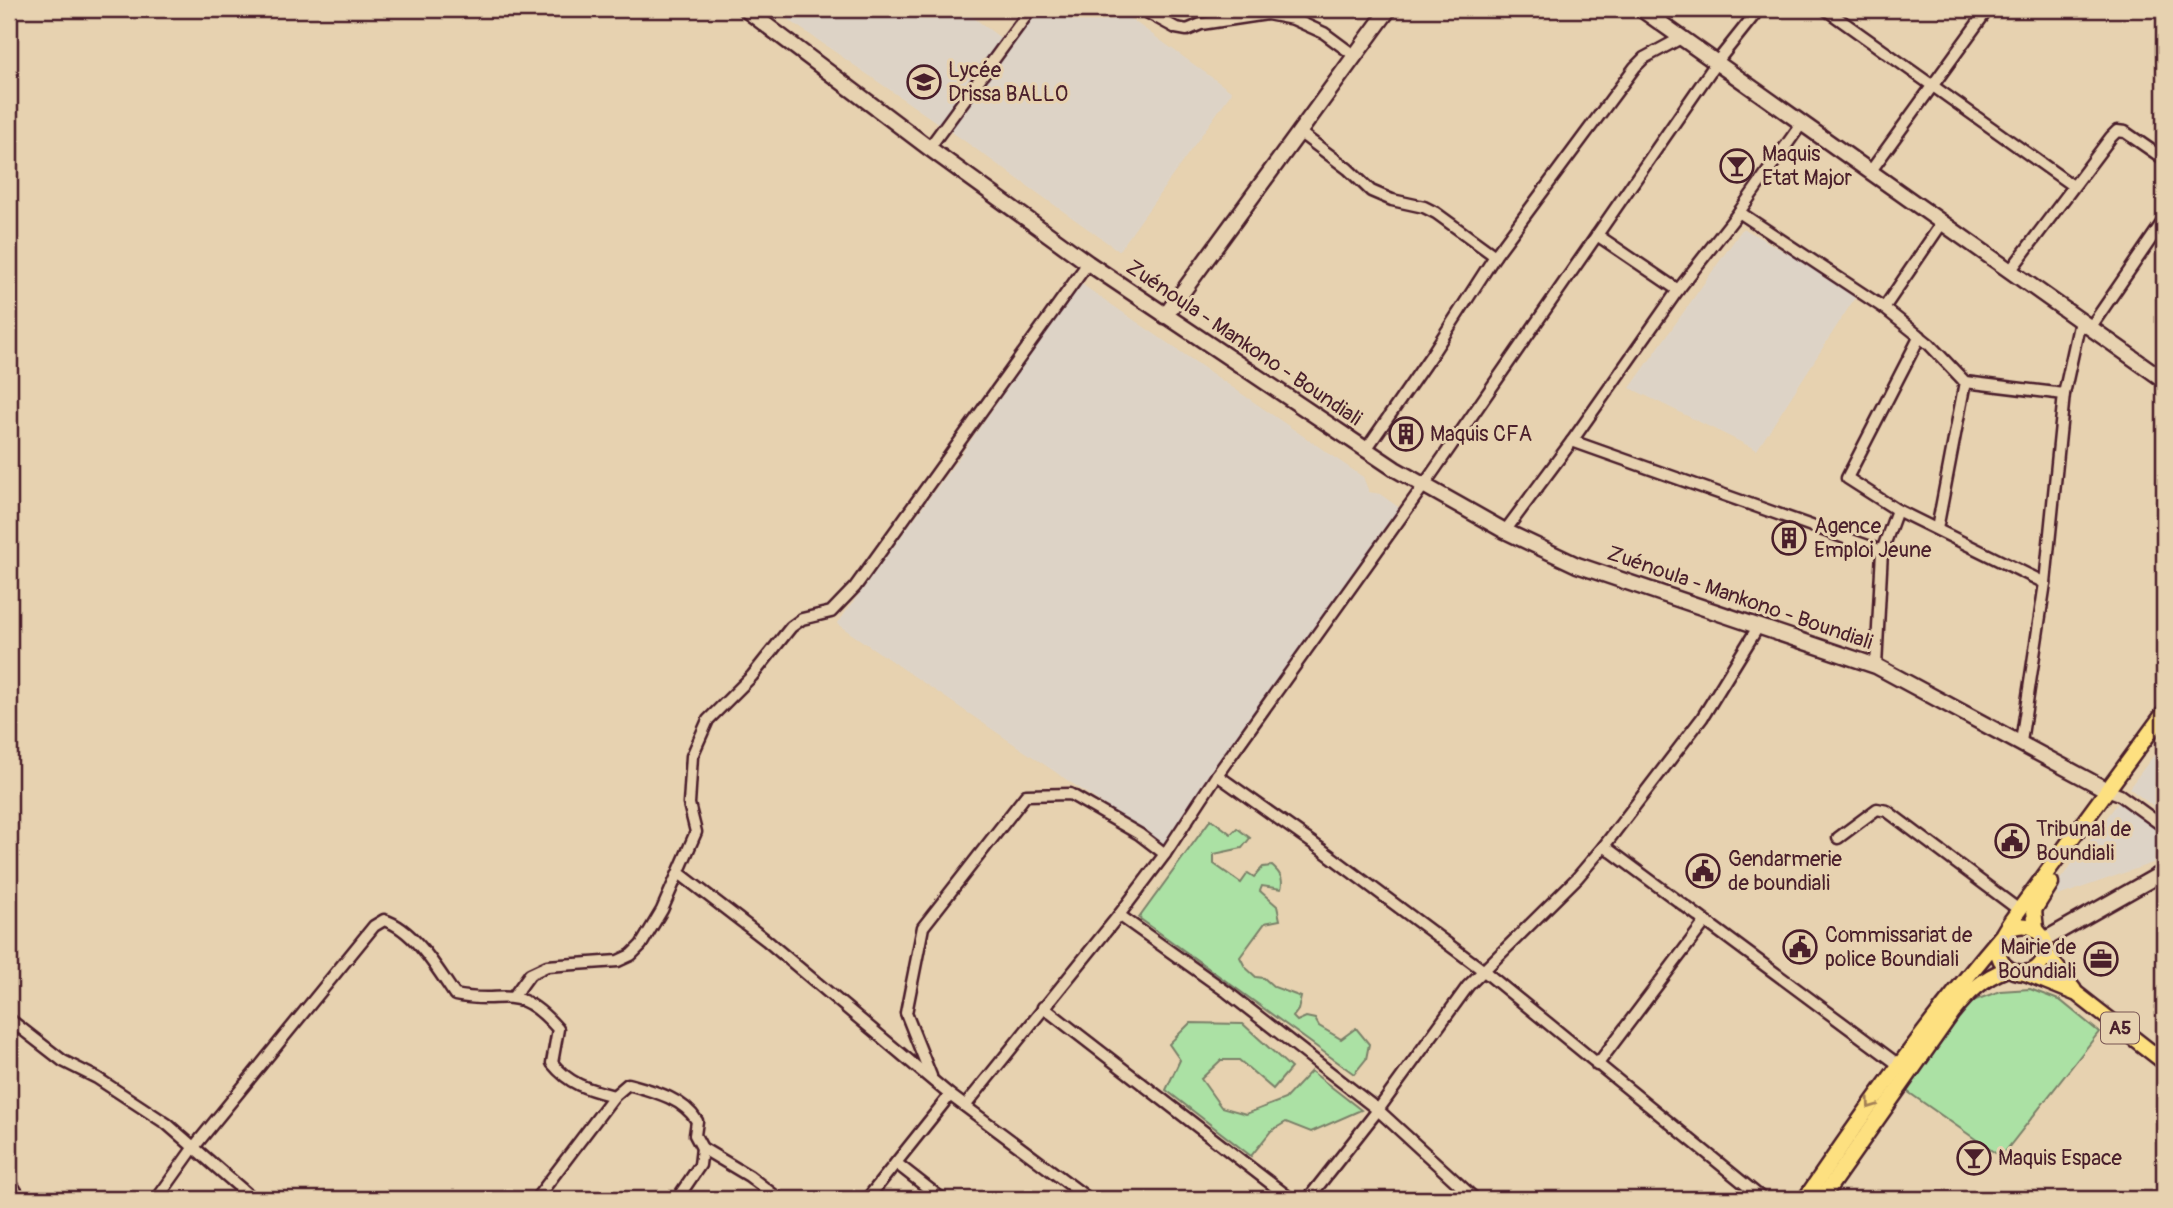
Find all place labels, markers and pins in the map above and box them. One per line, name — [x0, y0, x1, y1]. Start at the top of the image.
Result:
place label: Lycée Drissa BALLO — [948, 57, 1068, 108]
school or university icon: Lycée Drissa BALLO — [905, 63, 943, 101]
place label: Maquis Etat Major — [1762, 141, 1853, 192]
bar icon: Maquis Etat Major — [1718, 147, 1756, 185]
building icon: Maquis CFA — [1387, 415, 1425, 453]
place label: Maquis CFA — [1430, 421, 1532, 448]
place label: Agence Emploi Jeune — [1814, 513, 1932, 564]
building icon: Agence Emploi Jeune — [1770, 519, 1808, 557]
place label: Tribunal de Boundiali — [2036, 816, 2132, 867]
public building icon: Tribunal de Boundiali — [1993, 822, 2031, 860]
place label: Gendarmerie de boundiali — [1728, 846, 1843, 897]
public building icon: Gendarmerie de boundiali — [1684, 852, 1722, 890]
place label: Commissariat de police Boundiali — [1825, 922, 1973, 973]
public building icon: Commissariat de police Boundiali — [1781, 928, 1819, 966]
place label: Mairie de Boundiali — [1998, 934, 2077, 985]
office icon: Mairie de Boundiali — [2082, 940, 2120, 978]
bar icon: Maquis Espace — [1955, 1139, 1993, 1177]
place label: Maquis Espace — [1998, 1145, 2123, 1172]

